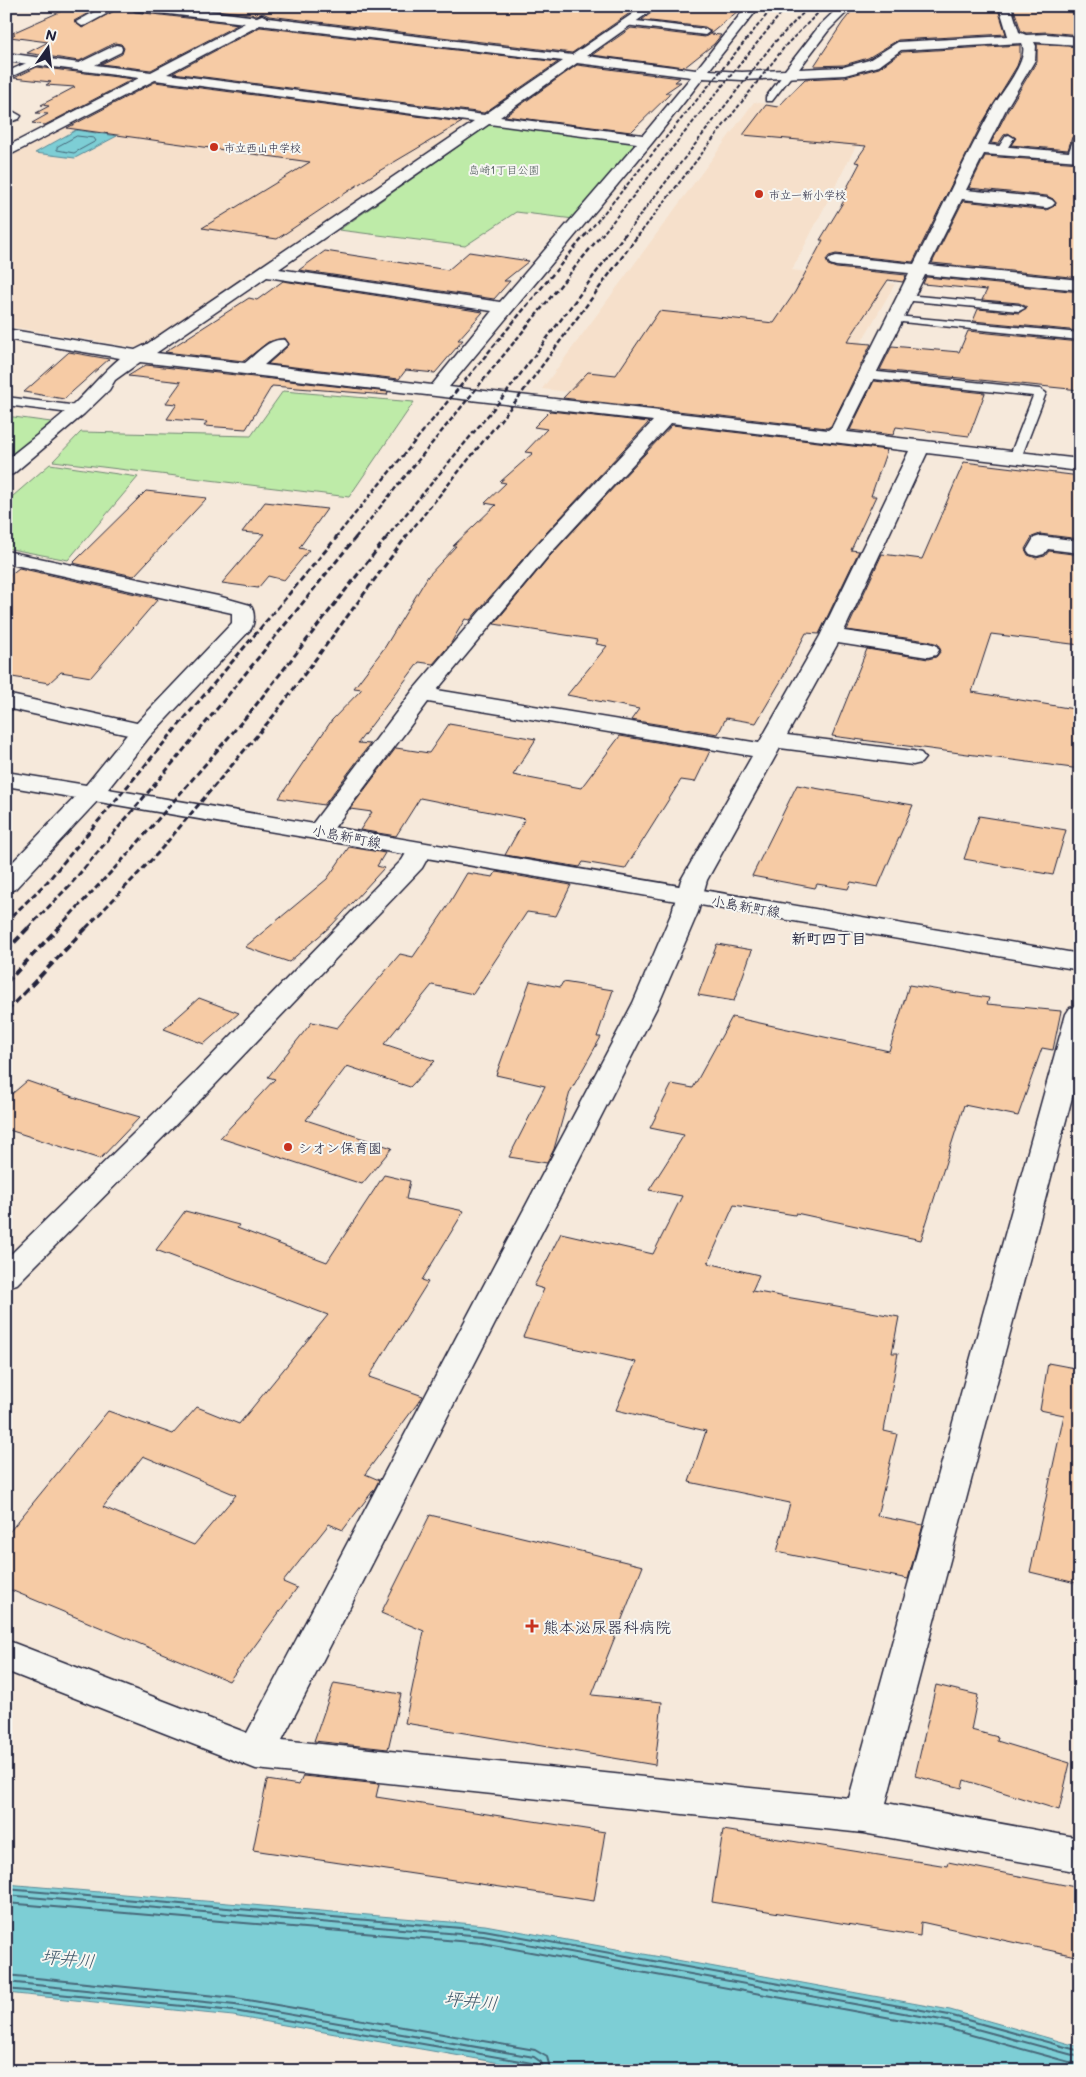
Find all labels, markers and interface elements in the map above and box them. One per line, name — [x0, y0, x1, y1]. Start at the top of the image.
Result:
north arrow — [22, 22, 72, 72]
text: N — [44, 24, 59, 45]
place label: 市立西山中学校 — [224, 140, 301, 155]
marker: 市立西山中学校 — [208, 141, 220, 153]
park label: 島崎1丁目公園 — [469, 162, 539, 177]
place label: 市立一新小学校 — [769, 187, 846, 202]
marker: 市立一新小学校 — [753, 188, 765, 200]
street label: 小島新町線 — [311, 820, 383, 852]
street label: 小島新町線 — [710, 891, 782, 921]
district label: 新町四丁目 — [791, 928, 867, 948]
place label: シオン保育園 — [298, 1138, 382, 1157]
marker: シオン保育園 — [282, 1141, 294, 1153]
place label: 熊本泌尿器科病院 — [543, 1616, 671, 1637]
marker: 熊本泌尿器科病院 — [525, 1619, 539, 1633]
water label: 坪井川 — [40, 1943, 96, 1973]
water label: 坪井川 — [443, 1985, 499, 2015]

